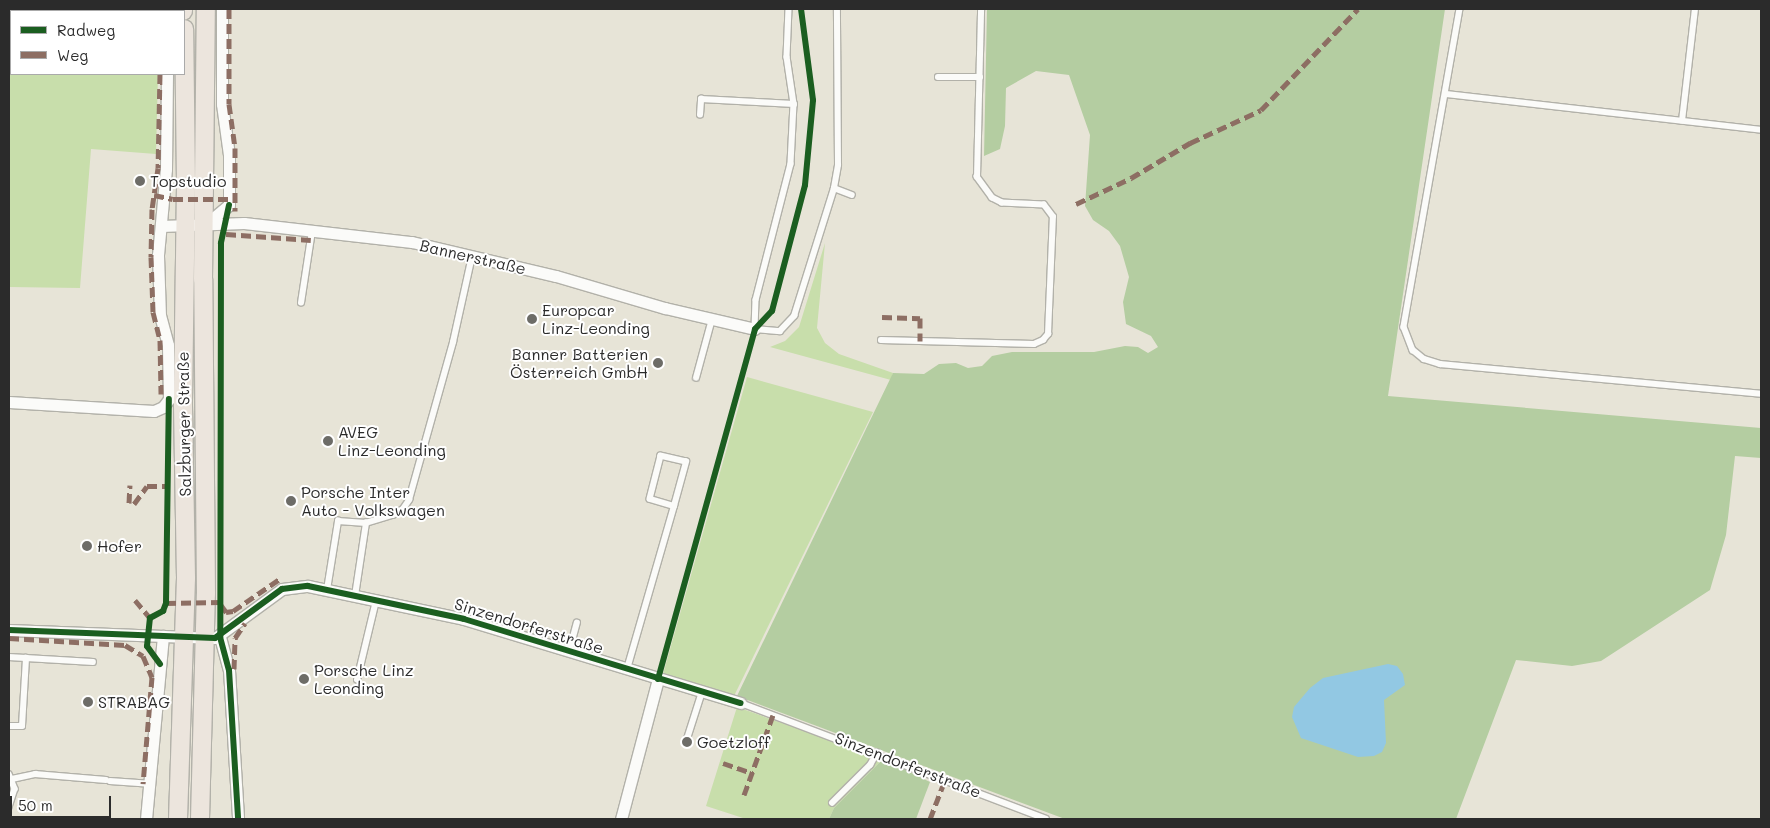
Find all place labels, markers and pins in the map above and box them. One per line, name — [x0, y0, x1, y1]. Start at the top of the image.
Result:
place label: Topstudio — [150, 171, 226, 191]
marker: Topstudio — [134, 175, 146, 187]
place label: Europcar Linz-Leonding — [542, 300, 650, 338]
marker: Europcar Linz-Leonding — [526, 313, 538, 325]
place label: Banner Batterien Österreich GmbH — [510, 344, 648, 382]
marker: Banner Batterien Österreich GmbH — [652, 357, 664, 369]
place label: AVEG Linz-Leonding — [338, 422, 446, 460]
marker: AVEG Linz-Leonding — [322, 435, 334, 447]
place label: Porsche Inter Auto - Volkswagen — [301, 482, 445, 520]
marker: Porsche Inter Auto - Volkswagen — [285, 495, 297, 507]
place label: Hofer — [97, 536, 142, 556]
marker: Hofer — [81, 540, 93, 552]
place label: Porsche Linz Leonding — [314, 660, 414, 698]
marker: Porsche Linz Leonding — [298, 673, 310, 685]
place label: STRABAG — [98, 692, 170, 712]
marker: STRABAG — [82, 696, 94, 708]
place label: Goetzloff — [697, 732, 770, 752]
marker: Goetzloff — [681, 736, 693, 748]

